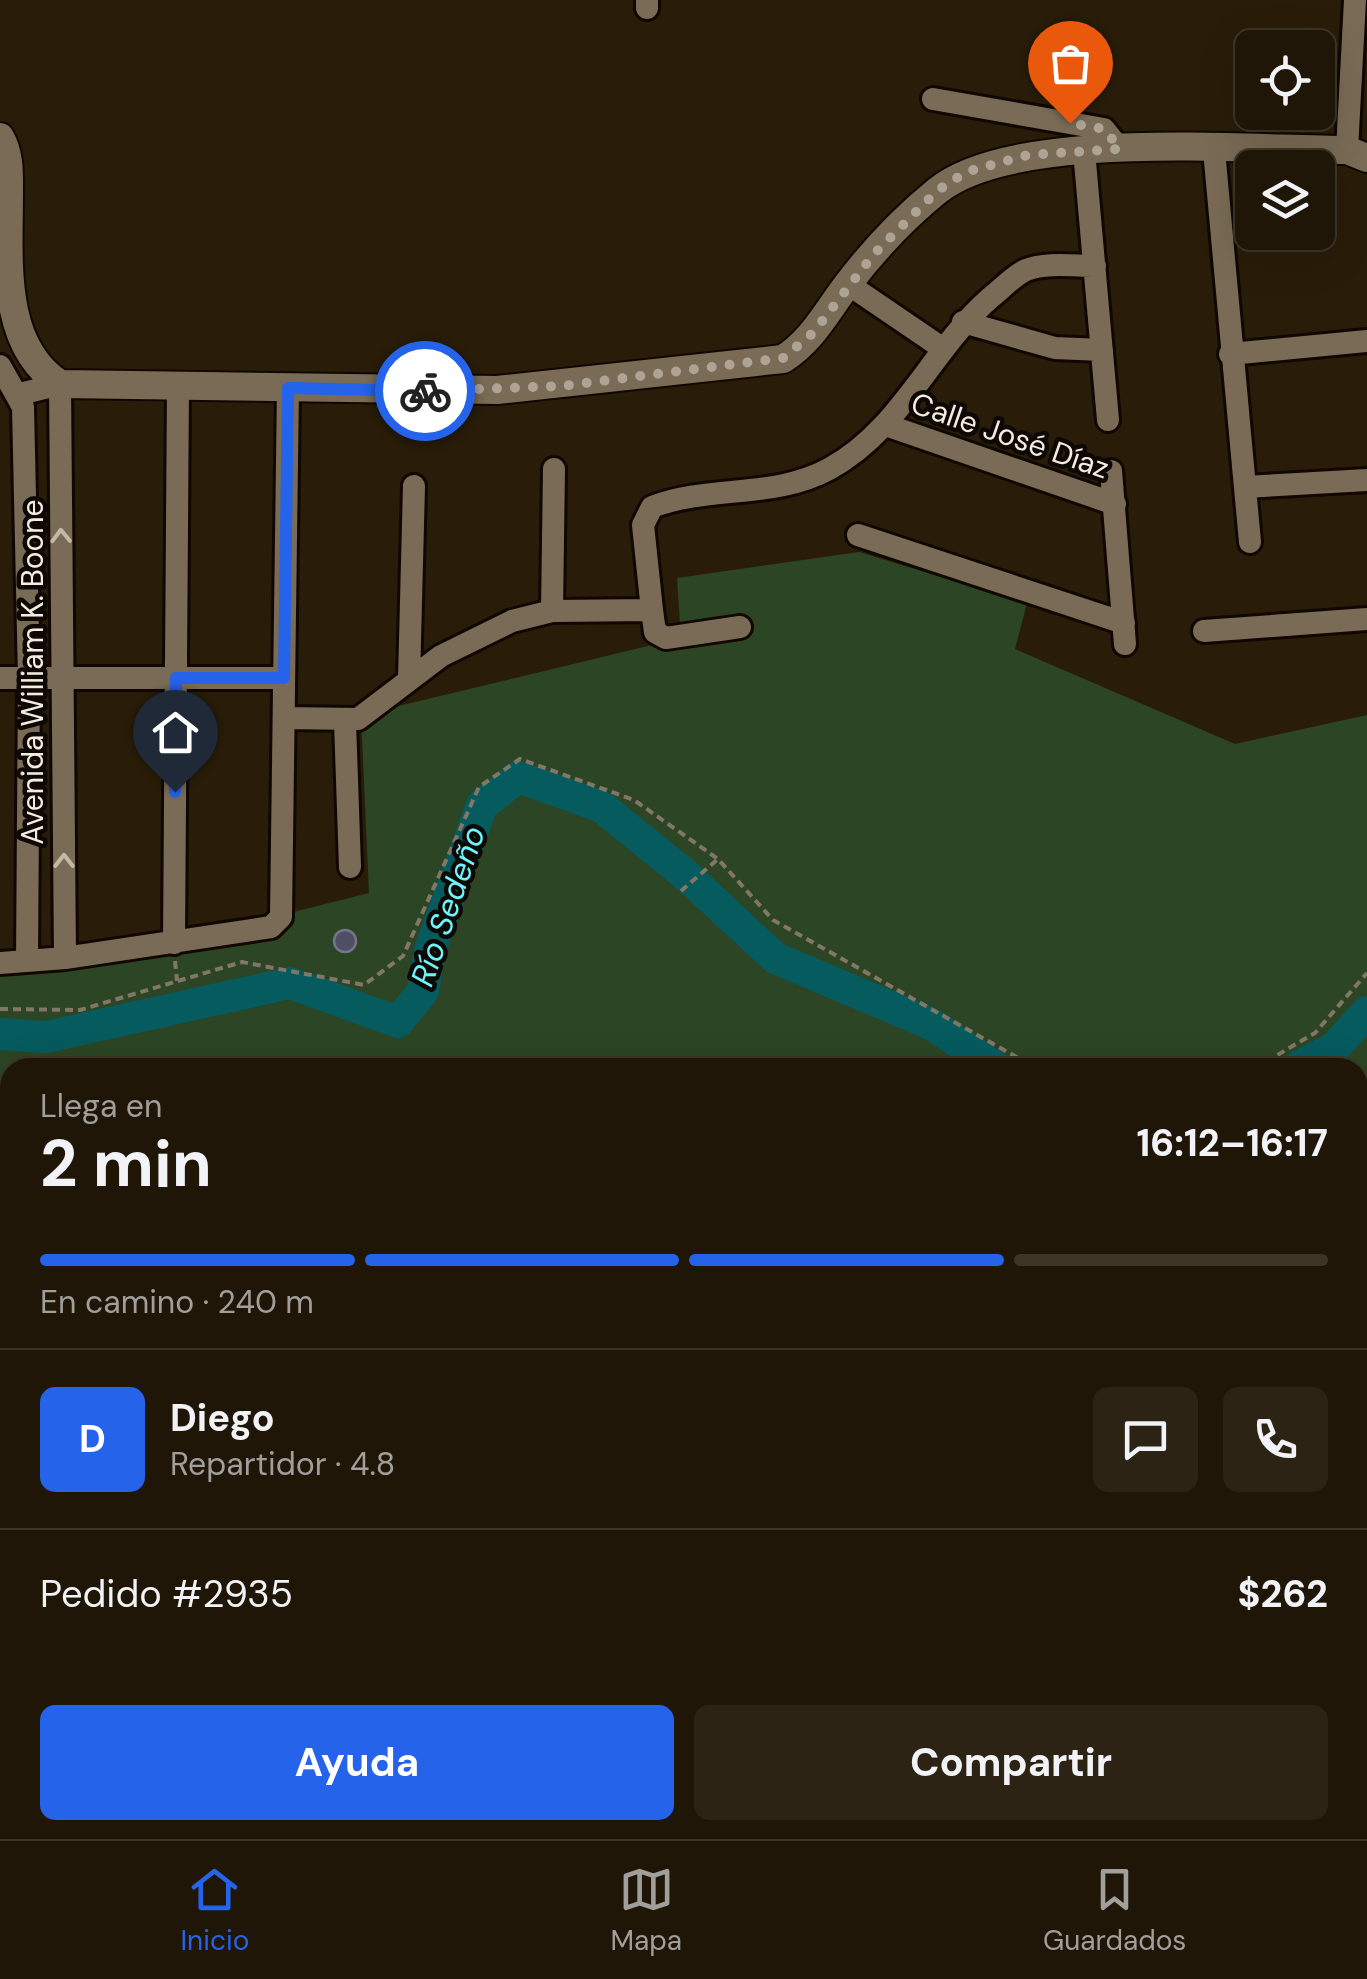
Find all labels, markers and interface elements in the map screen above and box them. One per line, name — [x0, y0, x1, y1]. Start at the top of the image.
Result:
pin — [1028, 21, 1113, 124]
map controls — [1235, 30, 1335, 250]
button: locate — [1235, 30, 1335, 130]
icon: bag — [1043, 36, 1098, 91]
button: layers — [1235, 150, 1335, 250]
courier — [375, 341, 475, 441]
icon: bike — [398, 364, 453, 419]
street label: Calle José Díaz — [906, 383, 1114, 488]
street label: Avenida William K. Boone — [13, 499, 52, 845]
one-way arrow — [51, 527, 72, 543]
pin — [133, 690, 218, 793]
icon: home — [148, 705, 203, 760]
water label: Río Sedeño — [401, 820, 495, 992]
one-way arrow — [53, 852, 75, 868]
text: Llega en — [40, 1085, 162, 1127]
text: 16:12–16:17 — [1136, 1118, 1328, 1168]
text: 2 min — [40, 1122, 212, 1206]
text: En camino · 240 m — [40, 1281, 314, 1323]
button: chat — [1093, 1387, 1198, 1492]
button: phone — [1223, 1387, 1328, 1492]
text: Diego — [170, 1393, 275, 1443]
text: D — [79, 1414, 106, 1464]
text: Repartidor · 4.8 — [170, 1443, 395, 1485]
text: Pedido #2935 — [40, 1569, 293, 1619]
text: $262 — [1238, 1569, 1328, 1619]
button: Ayuda — [40, 1705, 674, 1820]
button: Compartir — [694, 1705, 1328, 1820]
tab: Inicio — [181, 1862, 249, 1959]
tab: Mapa — [610, 1862, 682, 1959]
tab: Guardados — [1043, 1862, 1186, 1959]

